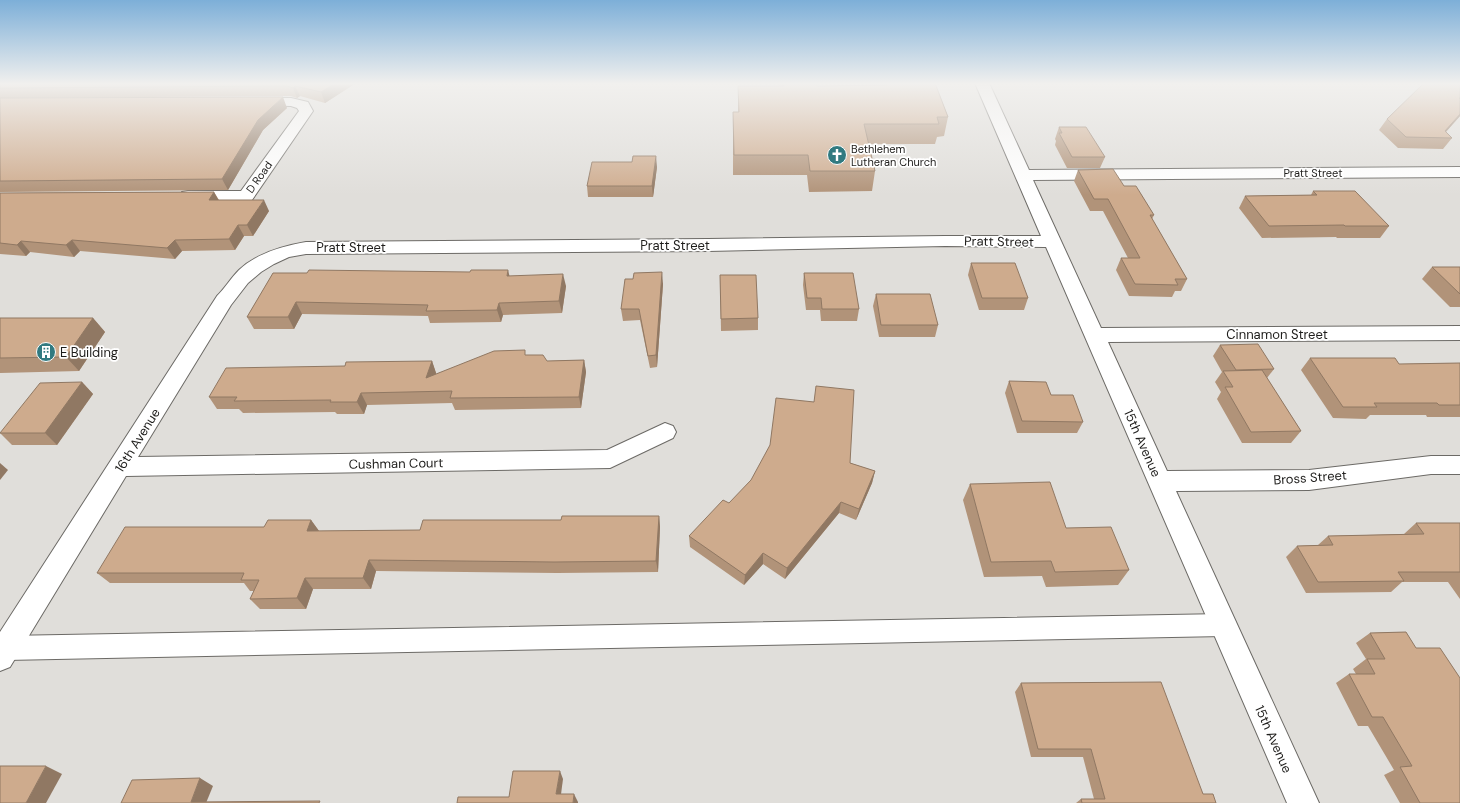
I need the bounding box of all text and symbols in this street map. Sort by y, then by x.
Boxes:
place label: Bethlehem Lutheran Church [851,142,936,169]
church icon: Bethlehem Lutheran Church [826,144,848,166]
street label: D Road [243,158,275,196]
street label: Pratt Street [1283,166,1343,180]
street label: Pratt Street [964,232,1034,251]
street label: Pratt Street [640,237,710,254]
street label: Pratt Street [316,239,386,256]
street label: Cinnamon Street [1226,326,1328,343]
building icon: E Building [35,341,57,363]
place label: E Building [60,344,118,361]
street label: 16th Avenue [111,405,164,475]
street label: 15th Avenue [1120,407,1165,480]
street label: Cushman Court [349,454,444,473]
street label: Bross Street [1273,466,1347,489]
street label: 15th Avenue [1251,703,1296,776]

